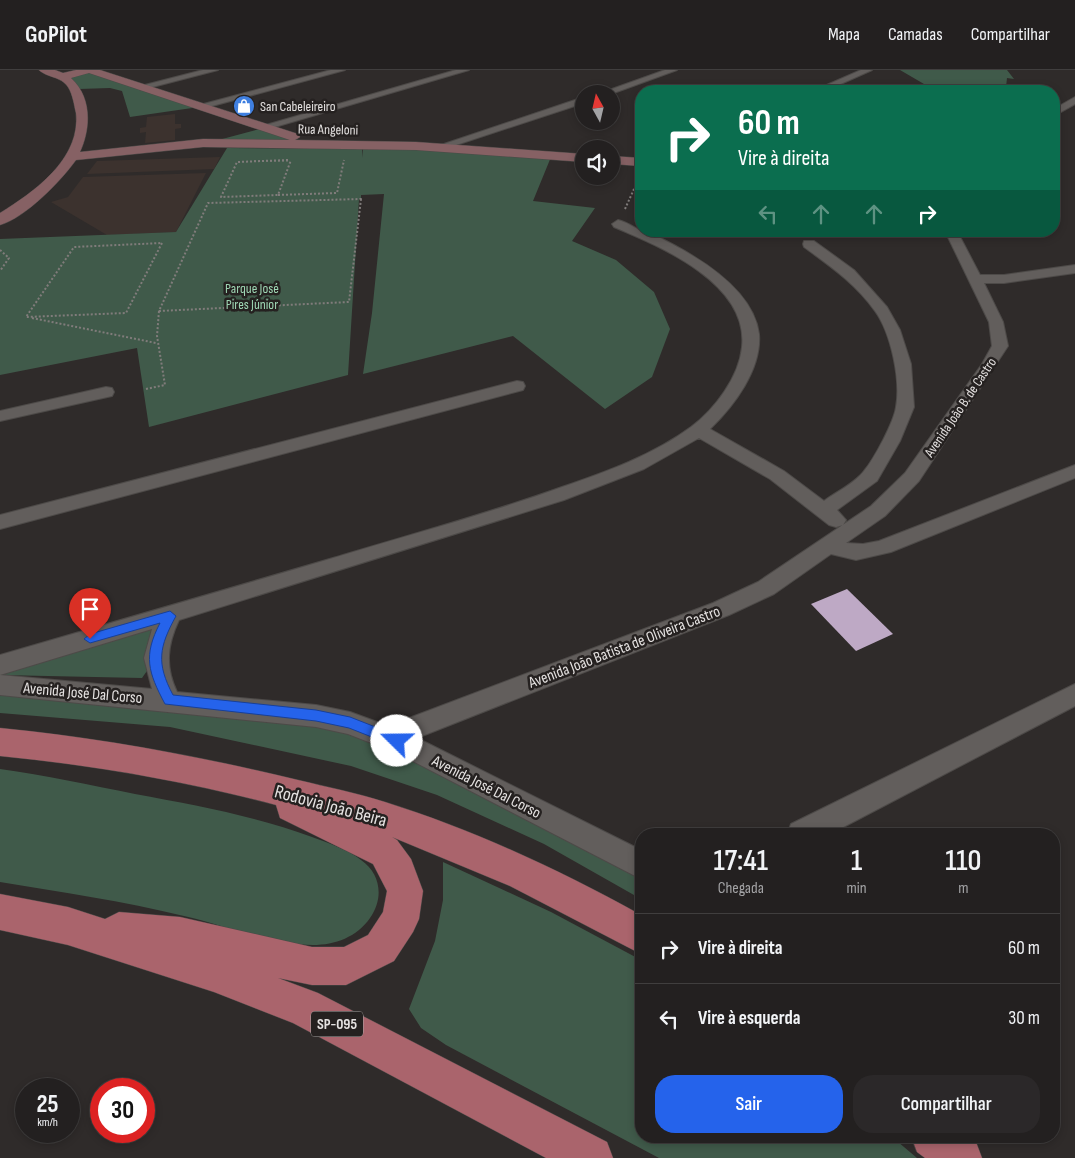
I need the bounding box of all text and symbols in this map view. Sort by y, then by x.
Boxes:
text: GoPilot [25,20,87,49]
text: Mapa [828,24,860,45]
text: Camadas [888,24,943,45]
text: Compartilhar [971,24,1050,45]
north arrow [575,85,620,130]
map controls [575,85,620,185]
shop icon: San Cabeleireiro [232,94,256,118]
place label: San Cabeleireiro [260,98,336,115]
text: 60 m [738,102,800,145]
icon: right [655,105,720,170]
street label: Rua Angeloni [298,120,358,139]
button: sound [575,140,620,185]
text: Vire à direita [738,145,830,172]
icon: left [754,200,782,228]
icon: ahead [807,200,835,228]
icon: ahead [860,200,888,228]
icon: right [913,200,941,228]
park label: Parque José Pires Júnior [225,280,279,313]
street label: Avenida João B. de Castro [920,354,1000,461]
pin [69,588,111,639]
icon: arrive [76,595,104,623]
street label: Avenida João Batista de Oliveira Castro [525,602,723,693]
street label: Avenida José Dal Corso [22,679,143,708]
position arrow [370,714,422,766]
street label: Avenida José Dal Corso [428,751,544,823]
street label: Rodovia João Beira [272,780,389,832]
text: 17:41 [714,843,768,879]
text: 1 [851,843,862,879]
text: 110 [945,843,981,879]
text: Chegada [718,879,764,898]
text: min [847,879,867,898]
text: m [958,879,968,898]
icon: right [655,935,683,963]
text: Vire à direita [698,937,782,960]
text: 60 m [1008,937,1040,960]
icon: left [655,1005,683,1033]
text: Vire à esquerda [698,1007,800,1030]
text: 30 m [1008,1007,1040,1030]
road number: SP-095 [311,1012,363,1036]
button: Sair [655,1075,843,1133]
button: Compartilhar [853,1075,1040,1133]
speed limit sign: 30 [90,1078,155,1143]
text: 25 [37,1089,58,1120]
text: km/h [37,1115,58,1130]

